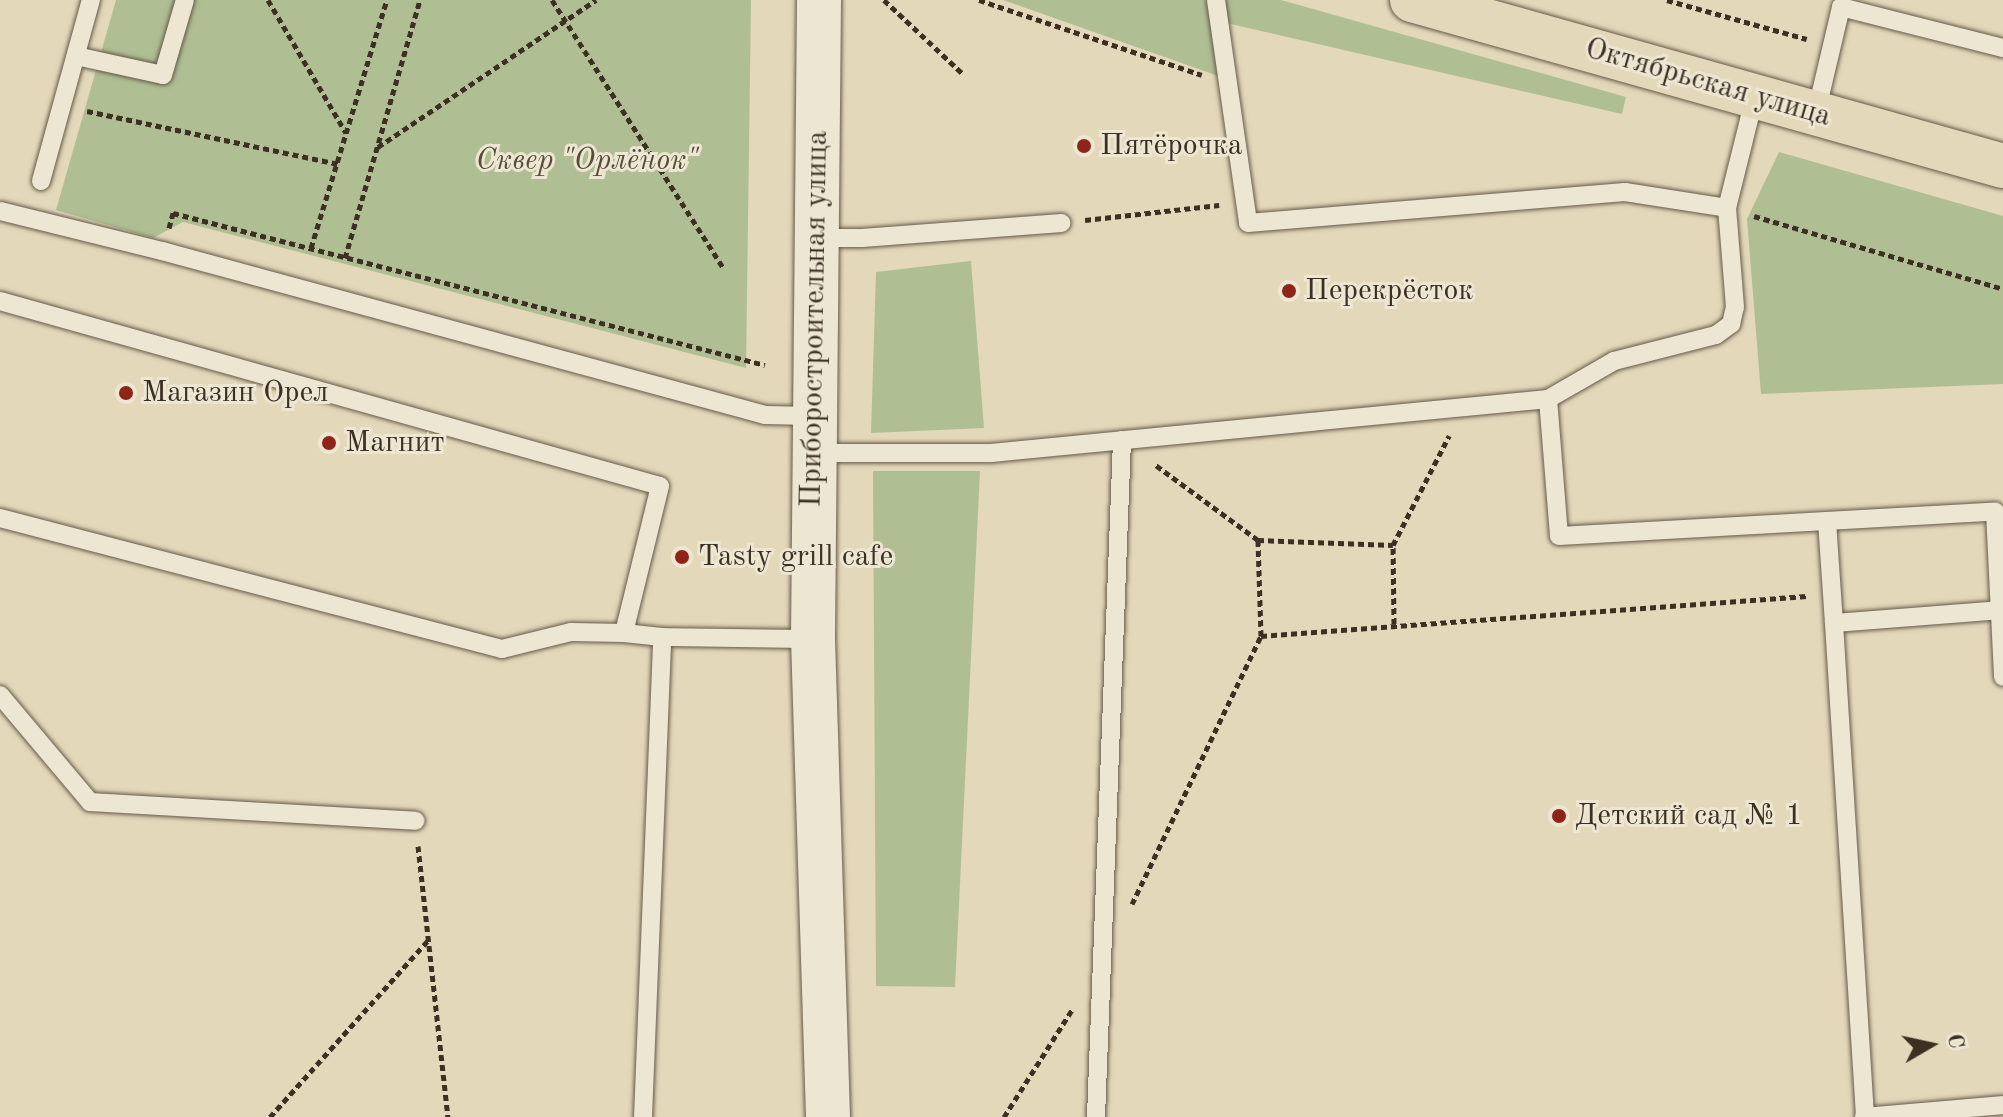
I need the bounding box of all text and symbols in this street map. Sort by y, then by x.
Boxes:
street label: Октябрьская улица [1581,31,1835,135]
place label: Пятёрочка [1100,128,1242,164]
street label: Приборостроительная улица [794,130,836,508]
marker: Пятёрочка [1075,137,1093,155]
park label: Сквер "Орлёнок" [476,143,698,179]
place label: Перекрёсток [1305,273,1473,309]
marker: Перекрёсток [1280,282,1298,300]
place label: Магазин Орел [142,375,328,411]
marker: Магазин Орел [117,384,135,402]
place label: Магнит [345,425,445,461]
marker: Магнит [320,434,338,452]
place label: Tasty grill cafe [698,539,893,575]
marker: Tasty grill cafe [673,548,691,566]
place label: Детский сад № 1 [1575,798,1803,834]
marker: Детский сад № 1 [1550,807,1568,825]
north arrow [1891,1005,1971,1085]
text: С [1943,1032,1967,1050]

